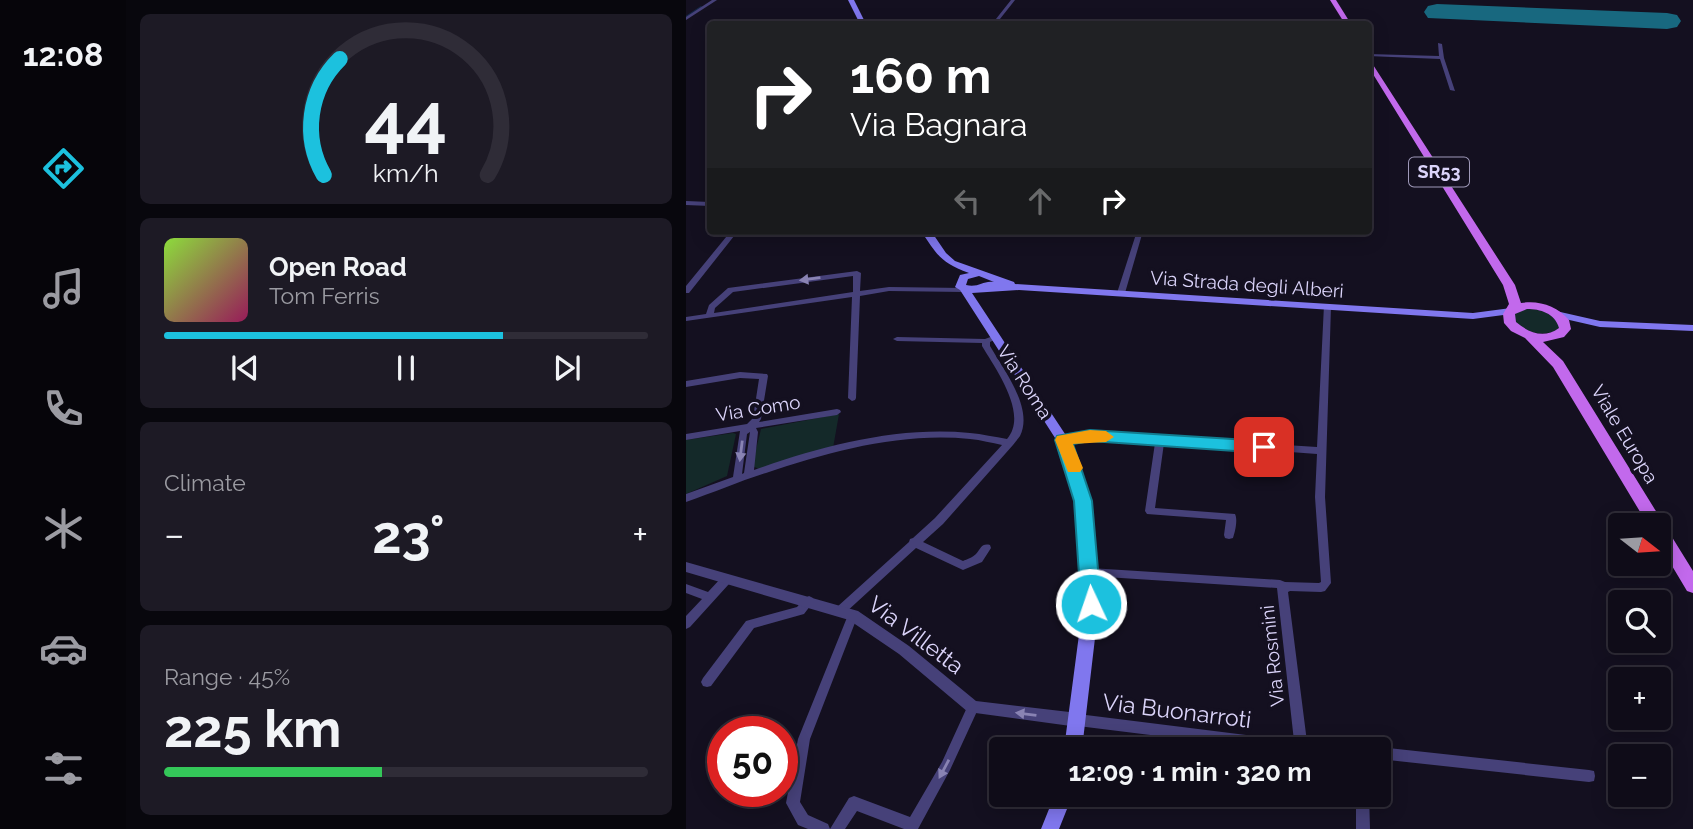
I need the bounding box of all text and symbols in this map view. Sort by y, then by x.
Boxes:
text: 12:08 [23,36,103,73]
text: 160 m [850,47,991,104]
icon: right [735,49,826,140]
text: 44 [364,77,448,162]
text: Via Bagnara [850,106,1028,143]
icon: directions [39,144,88,193]
text: km/h [373,158,439,188]
road number: SR53 [1409,158,1469,187]
icon: left [948,182,986,220]
icon: ahead [1021,182,1059,220]
icon: right [1094,182,1132,220]
text: Open Road [269,252,407,282]
icon: music [39,264,88,313]
street label: Via Strada degli Alberi [1149,266,1345,302]
one-way arrow [799,273,821,284]
text: Tom Ferris [269,282,380,309]
street label: Via Roma [993,341,1057,423]
icon: previous [226,349,264,387]
icon: pause [387,349,425,387]
icon: next [548,349,586,387]
street label: Viale Europa [1587,381,1663,487]
icon: phone [39,384,88,433]
street label: Via Como [714,390,802,426]
pin [1234,417,1294,477]
icon: arrive [1245,428,1283,466]
one-way arrow [735,441,746,463]
text: Climate [164,469,246,496]
icon: climate [39,504,88,553]
text: 23° [372,504,445,565]
text: − [164,512,184,557]
text: + [632,512,648,557]
north arrow [1608,513,1671,576]
map controls [1608,513,1671,807]
position arrow [1054,567,1128,641]
street label: Via Villetta [863,590,969,679]
button: search [1608,590,1671,653]
street label: Via Rosmini [1256,604,1288,708]
icon: car [39,624,88,673]
text: Range · 45% [164,663,290,690]
button: + [1608,667,1671,730]
street label: Via Buonarroti [1101,688,1253,733]
text: 225 km [164,698,341,759]
one-way arrow [1014,708,1036,719]
speed limit sign: 50 [707,716,798,807]
icon: filters [39,744,88,793]
button: − [1608,744,1671,807]
text: 12:09 · 1 min · 320 m [1068,757,1312,787]
one-way arrow [938,759,949,779]

